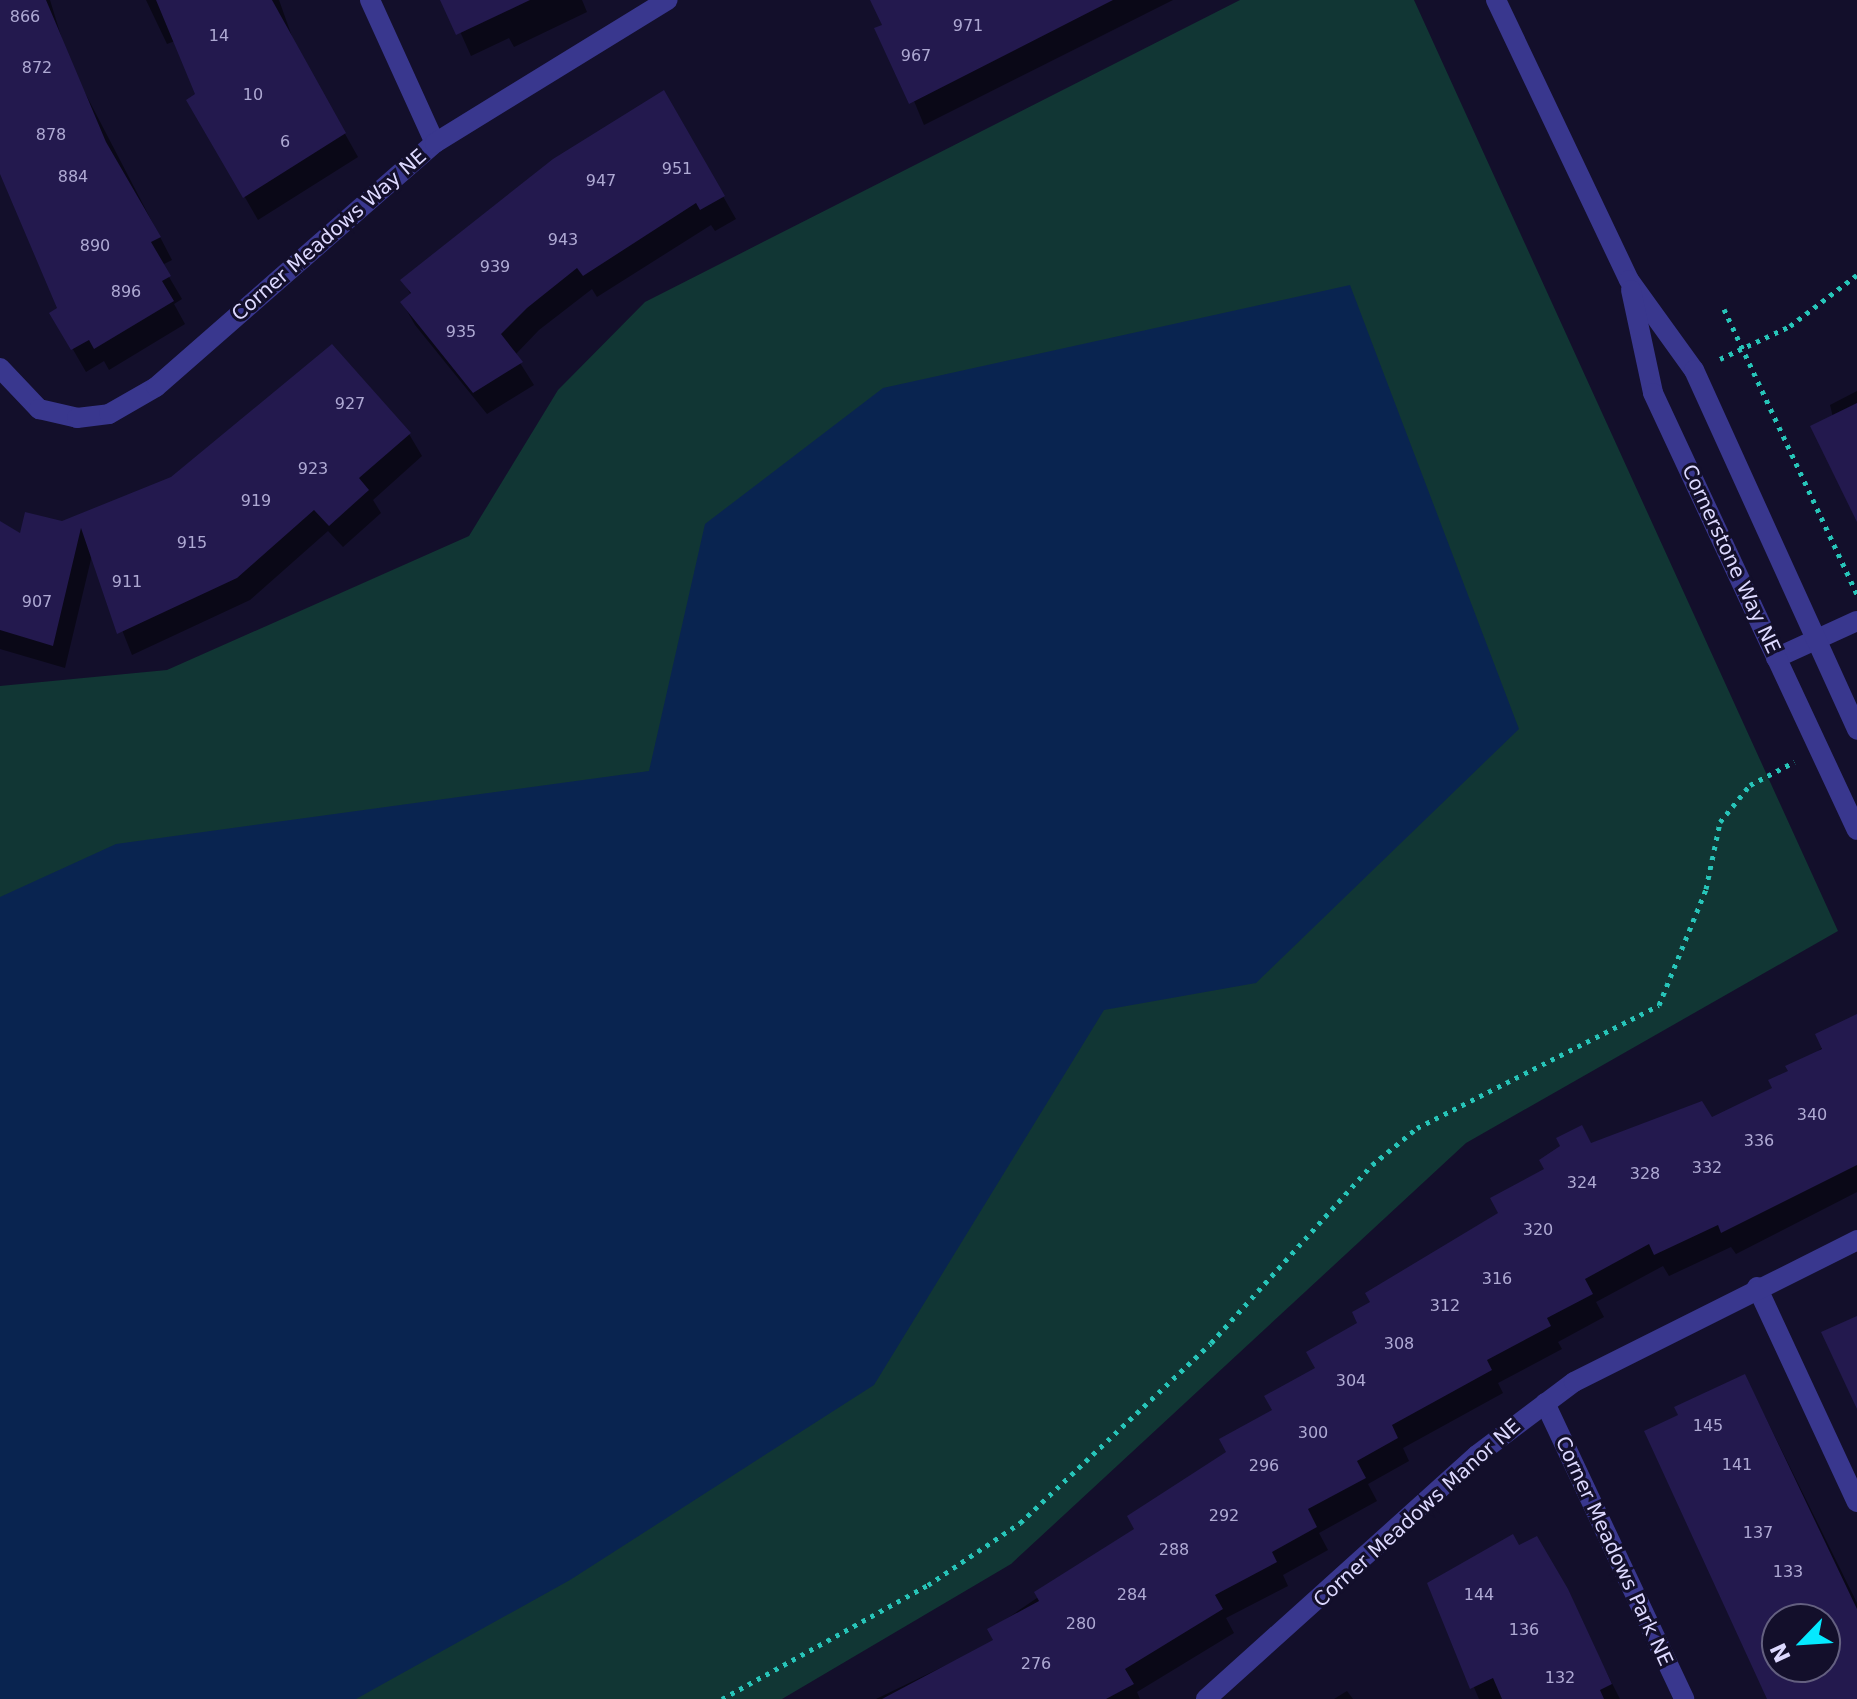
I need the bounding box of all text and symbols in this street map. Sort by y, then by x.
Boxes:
house number: 866 [10,7,40,27]
house number: 971 [953,16,983,36]
house number: 14 [209,26,229,46]
house number: 967 [901,46,931,66]
house number: 872 [22,58,52,78]
house number: 10 [243,85,263,105]
house number: 878 [36,125,66,145]
house number: 6 [280,132,290,152]
street label: Corner Meadows Way NE [227,144,431,326]
house number: 951 [662,159,692,179]
house number: 884 [58,167,88,187]
house number: 947 [586,171,616,191]
house number: 943 [548,230,578,250]
house number: 890 [80,236,110,256]
house number: 939 [480,257,510,277]
house number: 896 [111,282,141,302]
house number: 935 [446,322,476,342]
house number: 927 [335,394,365,414]
house number: 923 [298,459,328,479]
street label: Cornerstone Way NE [1677,461,1785,657]
house number: 919 [241,491,271,511]
house number: 915 [177,533,207,553]
house number: 911 [112,572,142,592]
house number: 907 [22,592,52,612]
house number: 340 [1797,1105,1827,1125]
house number: 336 [1744,1131,1774,1151]
house number: 332 [1692,1158,1722,1178]
house number: 328 [1630,1164,1660,1184]
house number: 324 [1567,1173,1597,1193]
house number: 320 [1523,1220,1553,1240]
house number: 316 [1482,1269,1512,1289]
house number: 312 [1430,1296,1460,1316]
house number: 308 [1384,1334,1414,1354]
house number: 304 [1336,1371,1366,1391]
street label: Corner Meadows Manor NE [1309,1414,1525,1612]
house number: 145 [1693,1416,1723,1436]
house number: 300 [1298,1423,1328,1443]
street label: Corner Meadows Park NE [1550,1432,1678,1670]
house number: 141 [1722,1455,1752,1475]
house number: 296 [1249,1456,1279,1476]
house number: 292 [1209,1506,1239,1526]
house number: 137 [1743,1523,1773,1543]
house number: 288 [1159,1540,1189,1560]
house number: 133 [1773,1562,1803,1582]
house number: 284 [1117,1585,1147,1605]
house number: 144 [1464,1585,1494,1605]
north arrow [1761,1603,1841,1683]
house number: 280 [1066,1614,1096,1634]
house number: 136 [1509,1620,1539,1640]
text: N [1765,1639,1796,1666]
house number: 276 [1021,1654,1051,1674]
house number: 132 [1545,1668,1575,1688]

